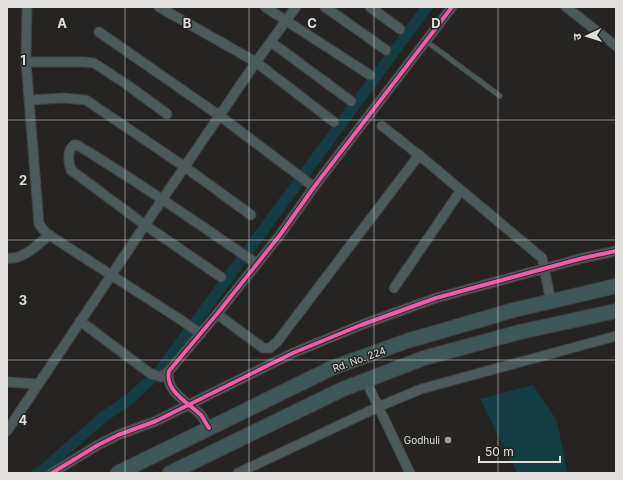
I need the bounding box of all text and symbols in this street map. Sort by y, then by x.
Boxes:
text: A [57,15,67,31]
text: B [183,15,192,31]
text: C [307,15,317,31]
text: D [431,15,441,31]
north arrow [567,16,607,56]
text: उ [570,32,584,40]
text: 1 [20,52,26,68]
text: 2 [19,172,27,188]
text: 3 [19,292,27,308]
street label: Rd. No. 224 [331,344,387,374]
text: 4 [19,412,28,428]
place label: Godhuli [404,434,440,446]
marker: Godhuli [443,435,453,445]
scale bar [479,438,560,464]
text: 50 m [485,444,514,459]

